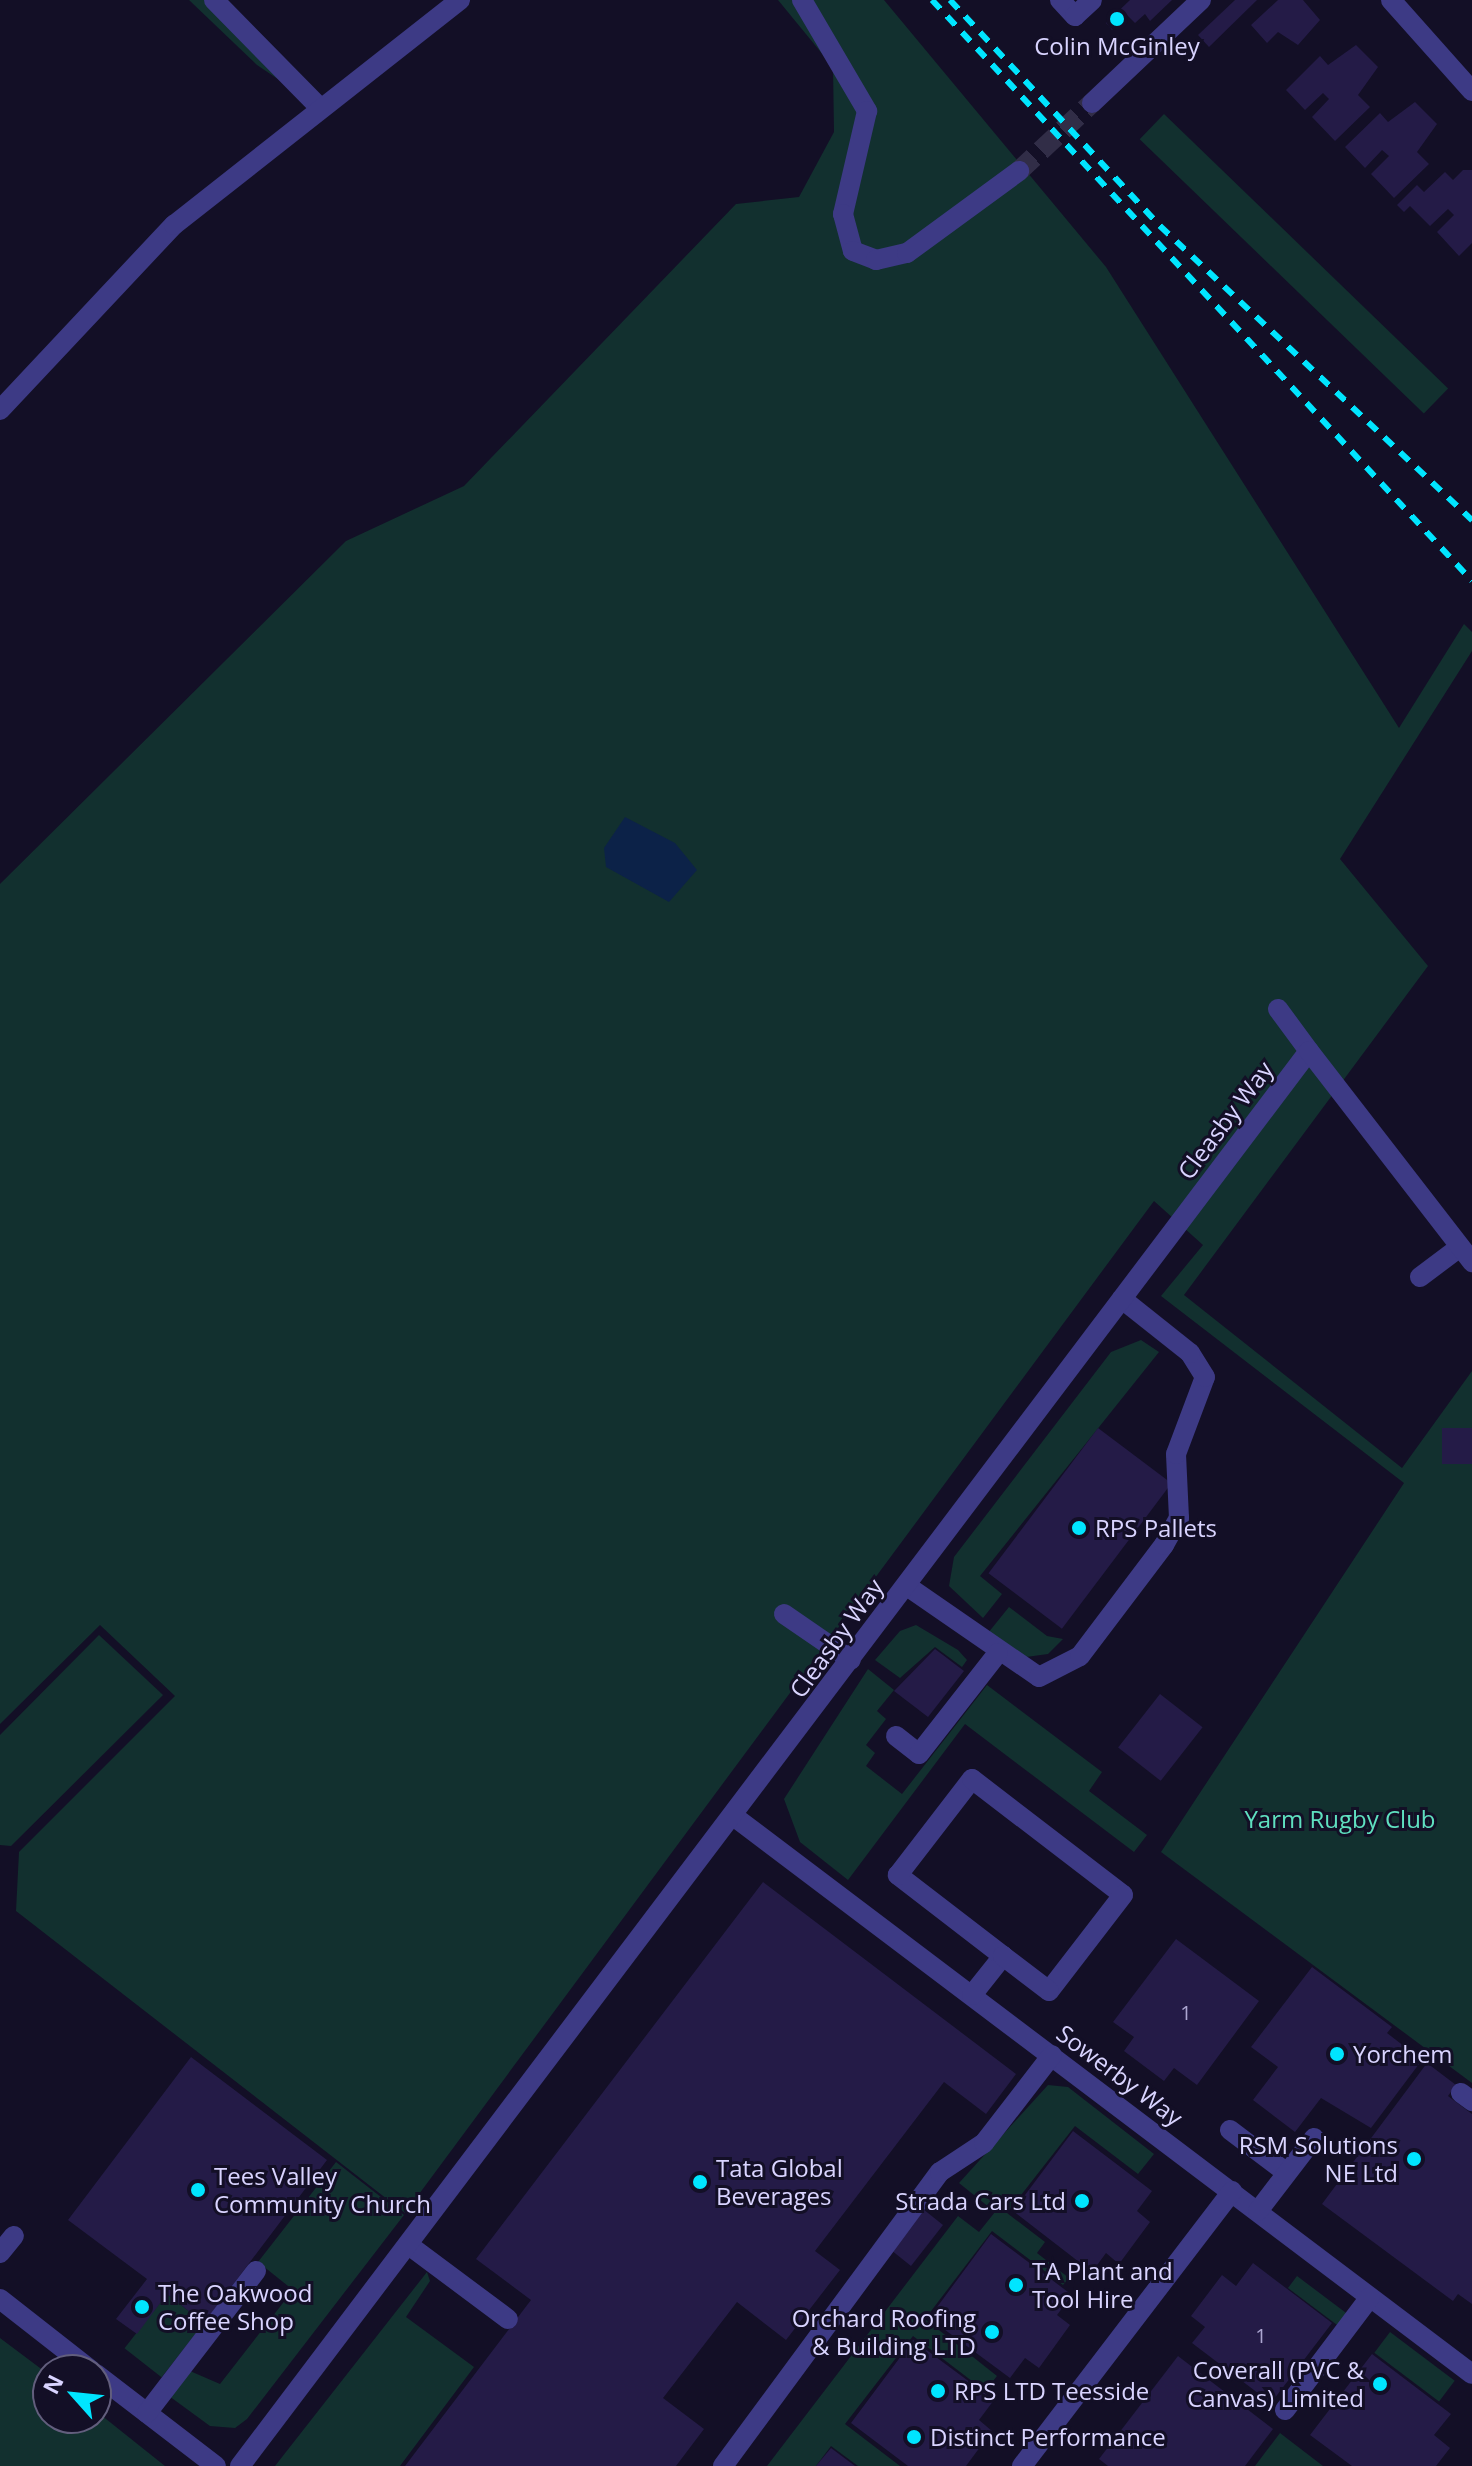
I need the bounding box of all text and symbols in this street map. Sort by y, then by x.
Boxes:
marker: Colin McGinley [1108,10,1126,28]
place label: Colin McGinley [1034,32,1200,60]
street label: Cleasby Way [1171,1055,1279,1185]
place label: RPS Pallets [1095,1514,1217,1542]
marker: RPS Pallets [1070,1519,1088,1537]
street label: Cleasby Way [783,1573,889,1703]
park label: Yarm Rugby Club [1244,1805,1436,1833]
house number: 1 [1180,2000,1192,2024]
street label: Sowerby Way [1051,2018,1189,2132]
place label: Yorchem [1353,2040,1453,2068]
marker: Yorchem [1328,2045,1346,2063]
place label: RSM Solutions NE Ltd [1239,2131,1398,2187]
marker: RSM Solutions NE Ltd [1405,2150,1423,2168]
place label: Tata Global Beverages [716,2154,843,2210]
place label: Tees Valley Community Church [214,2162,431,2218]
marker: Tata Global Beverages [691,2173,709,2191]
marker: Tees Valley Community Church [189,2181,207,2199]
place label: Strada Cars Ltd [895,2187,1066,2215]
marker: Strada Cars Ltd [1073,2192,1091,2210]
place label: TA Plant and Tool Hire [1032,2257,1173,2313]
marker: TA Plant and Tool Hire [1007,2276,1025,2294]
place label: The Oakwood Coffee Shop [158,2279,312,2335]
marker: The Oakwood Coffee Shop [133,2298,151,2316]
place label: Orchard Roofing & Building LTD [792,2304,976,2360]
marker: Orchard Roofing & Building LTD [983,2323,1001,2341]
house number: 1 [1255,2323,1267,2347]
north arrow [32,2354,112,2434]
place label: Coverall (PVC & Canvas) Limited [1187,2356,1364,2412]
text: N [35,2369,70,2399]
marker: Coverall (PVC & Canvas) Limited [1371,2375,1389,2393]
place label: RPS LTD Teesside [954,2377,1149,2405]
marker: RPS LTD Teesside [929,2382,947,2400]
place label: Distinct Performance [930,2423,1166,2451]
marker: Distinct Performance [905,2428,923,2446]

